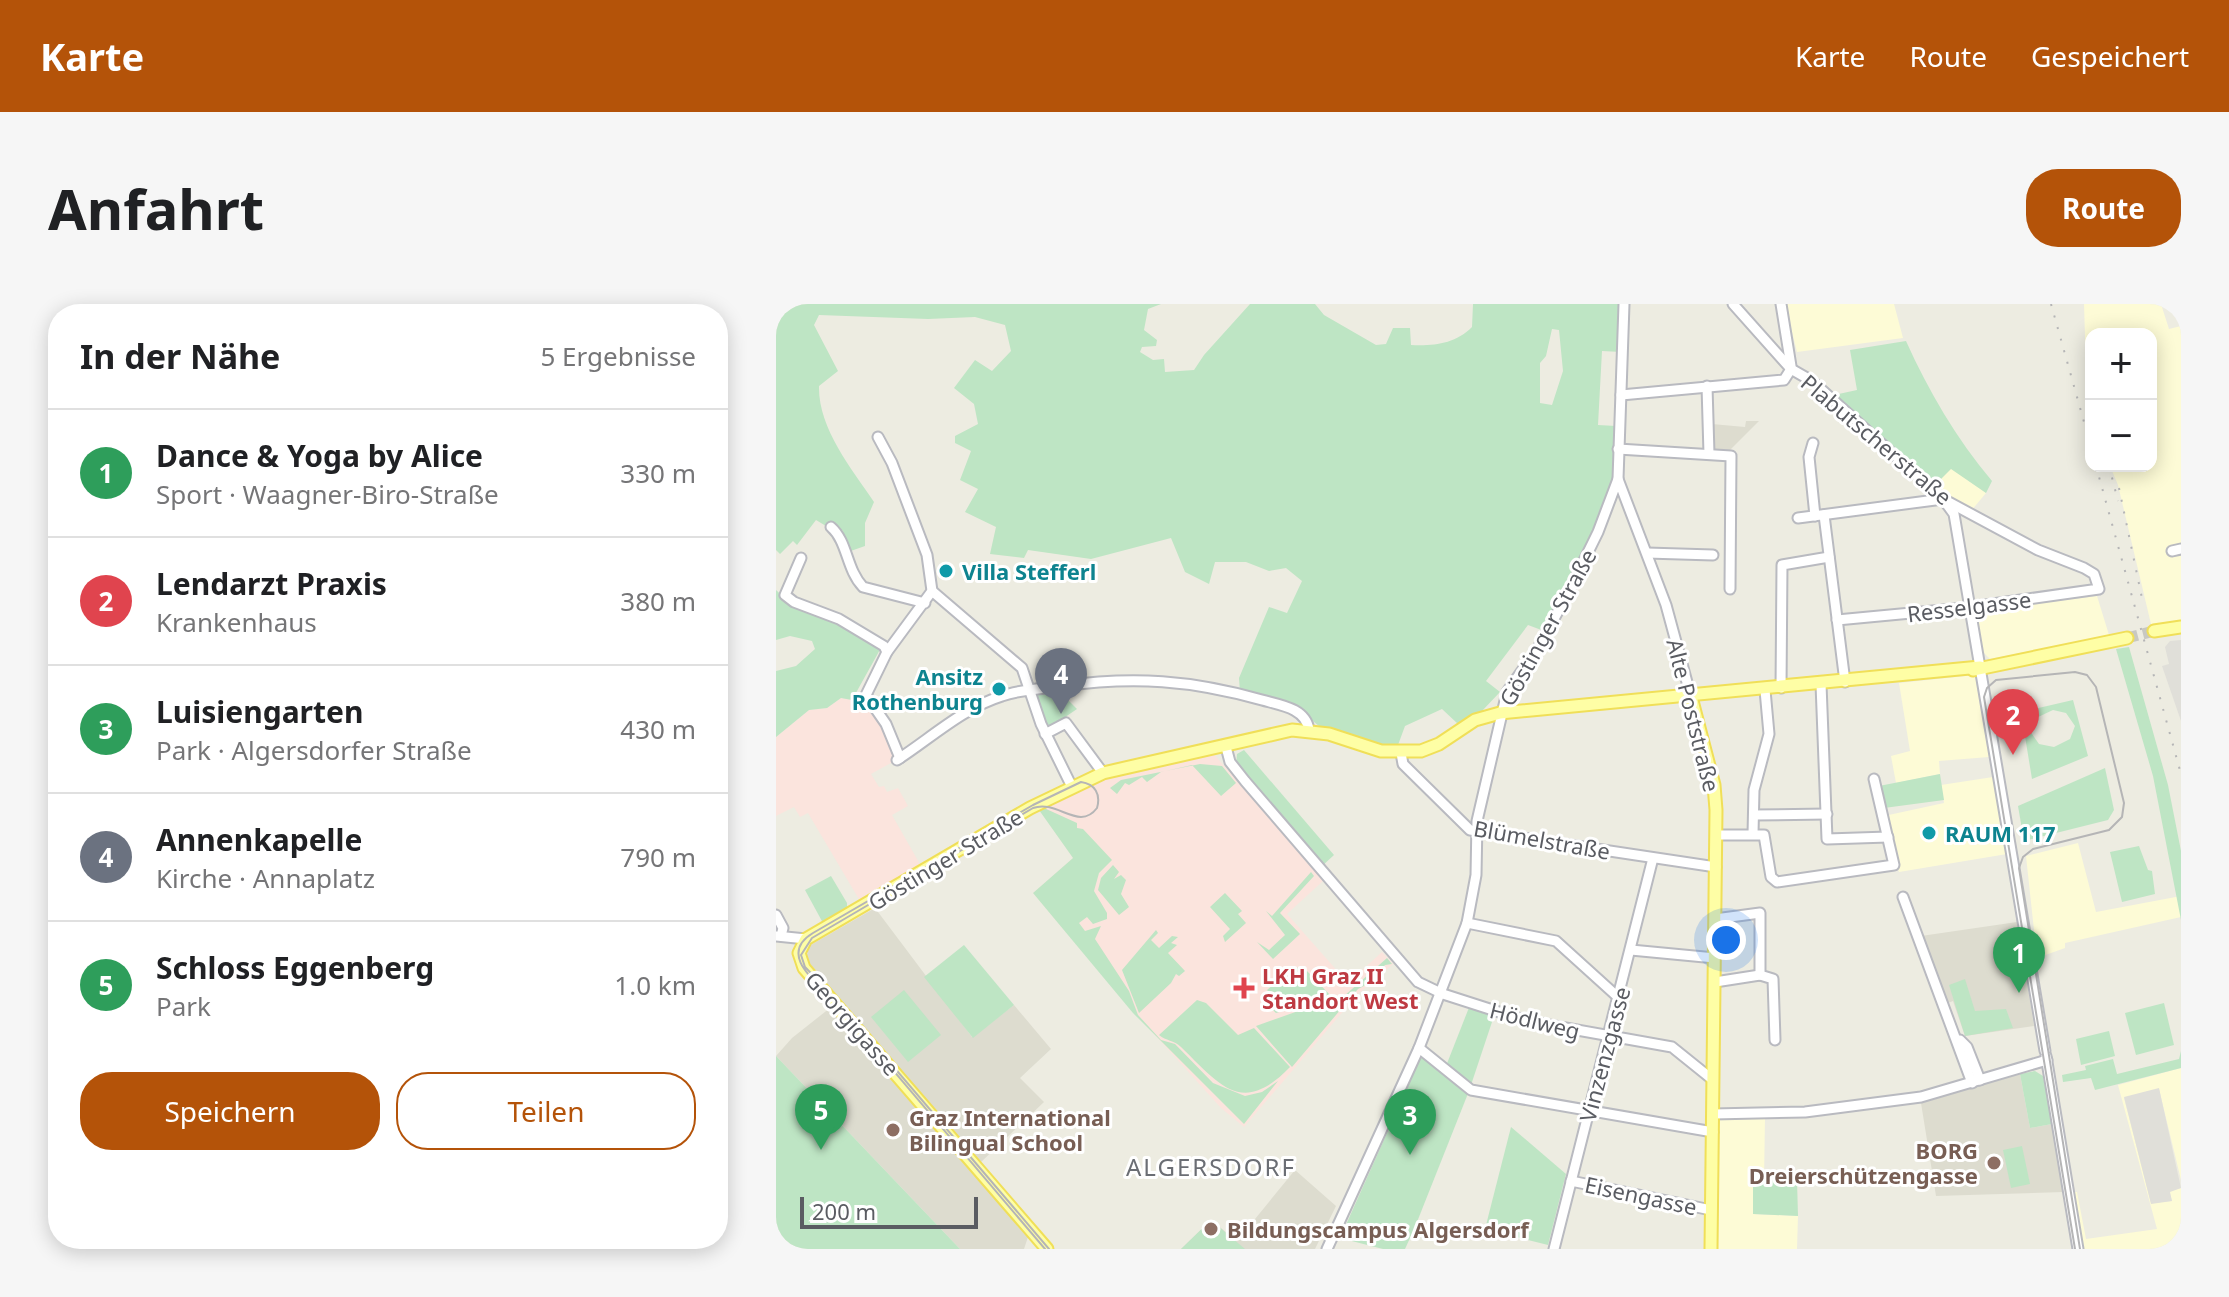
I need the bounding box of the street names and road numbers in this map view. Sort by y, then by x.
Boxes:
street label: Plabutscherstraße [1795,367,1959,511]
street label: Göstinger Straße [1491,543,1603,711]
street label: Resselgasse [1905,584,2033,628]
street label: Alte Poststraße [1660,635,1728,795]
street label: Göstinger Straße [862,801,1028,917]
street label: Blümelstraße [1471,812,1613,866]
street label: Georgigasse [799,964,907,1082]
street label: Vinzenzgasse [1572,983,1636,1125]
street label: Hödlweg [1487,994,1583,1046]
street label: Eisengasse [1582,1168,1700,1222]

